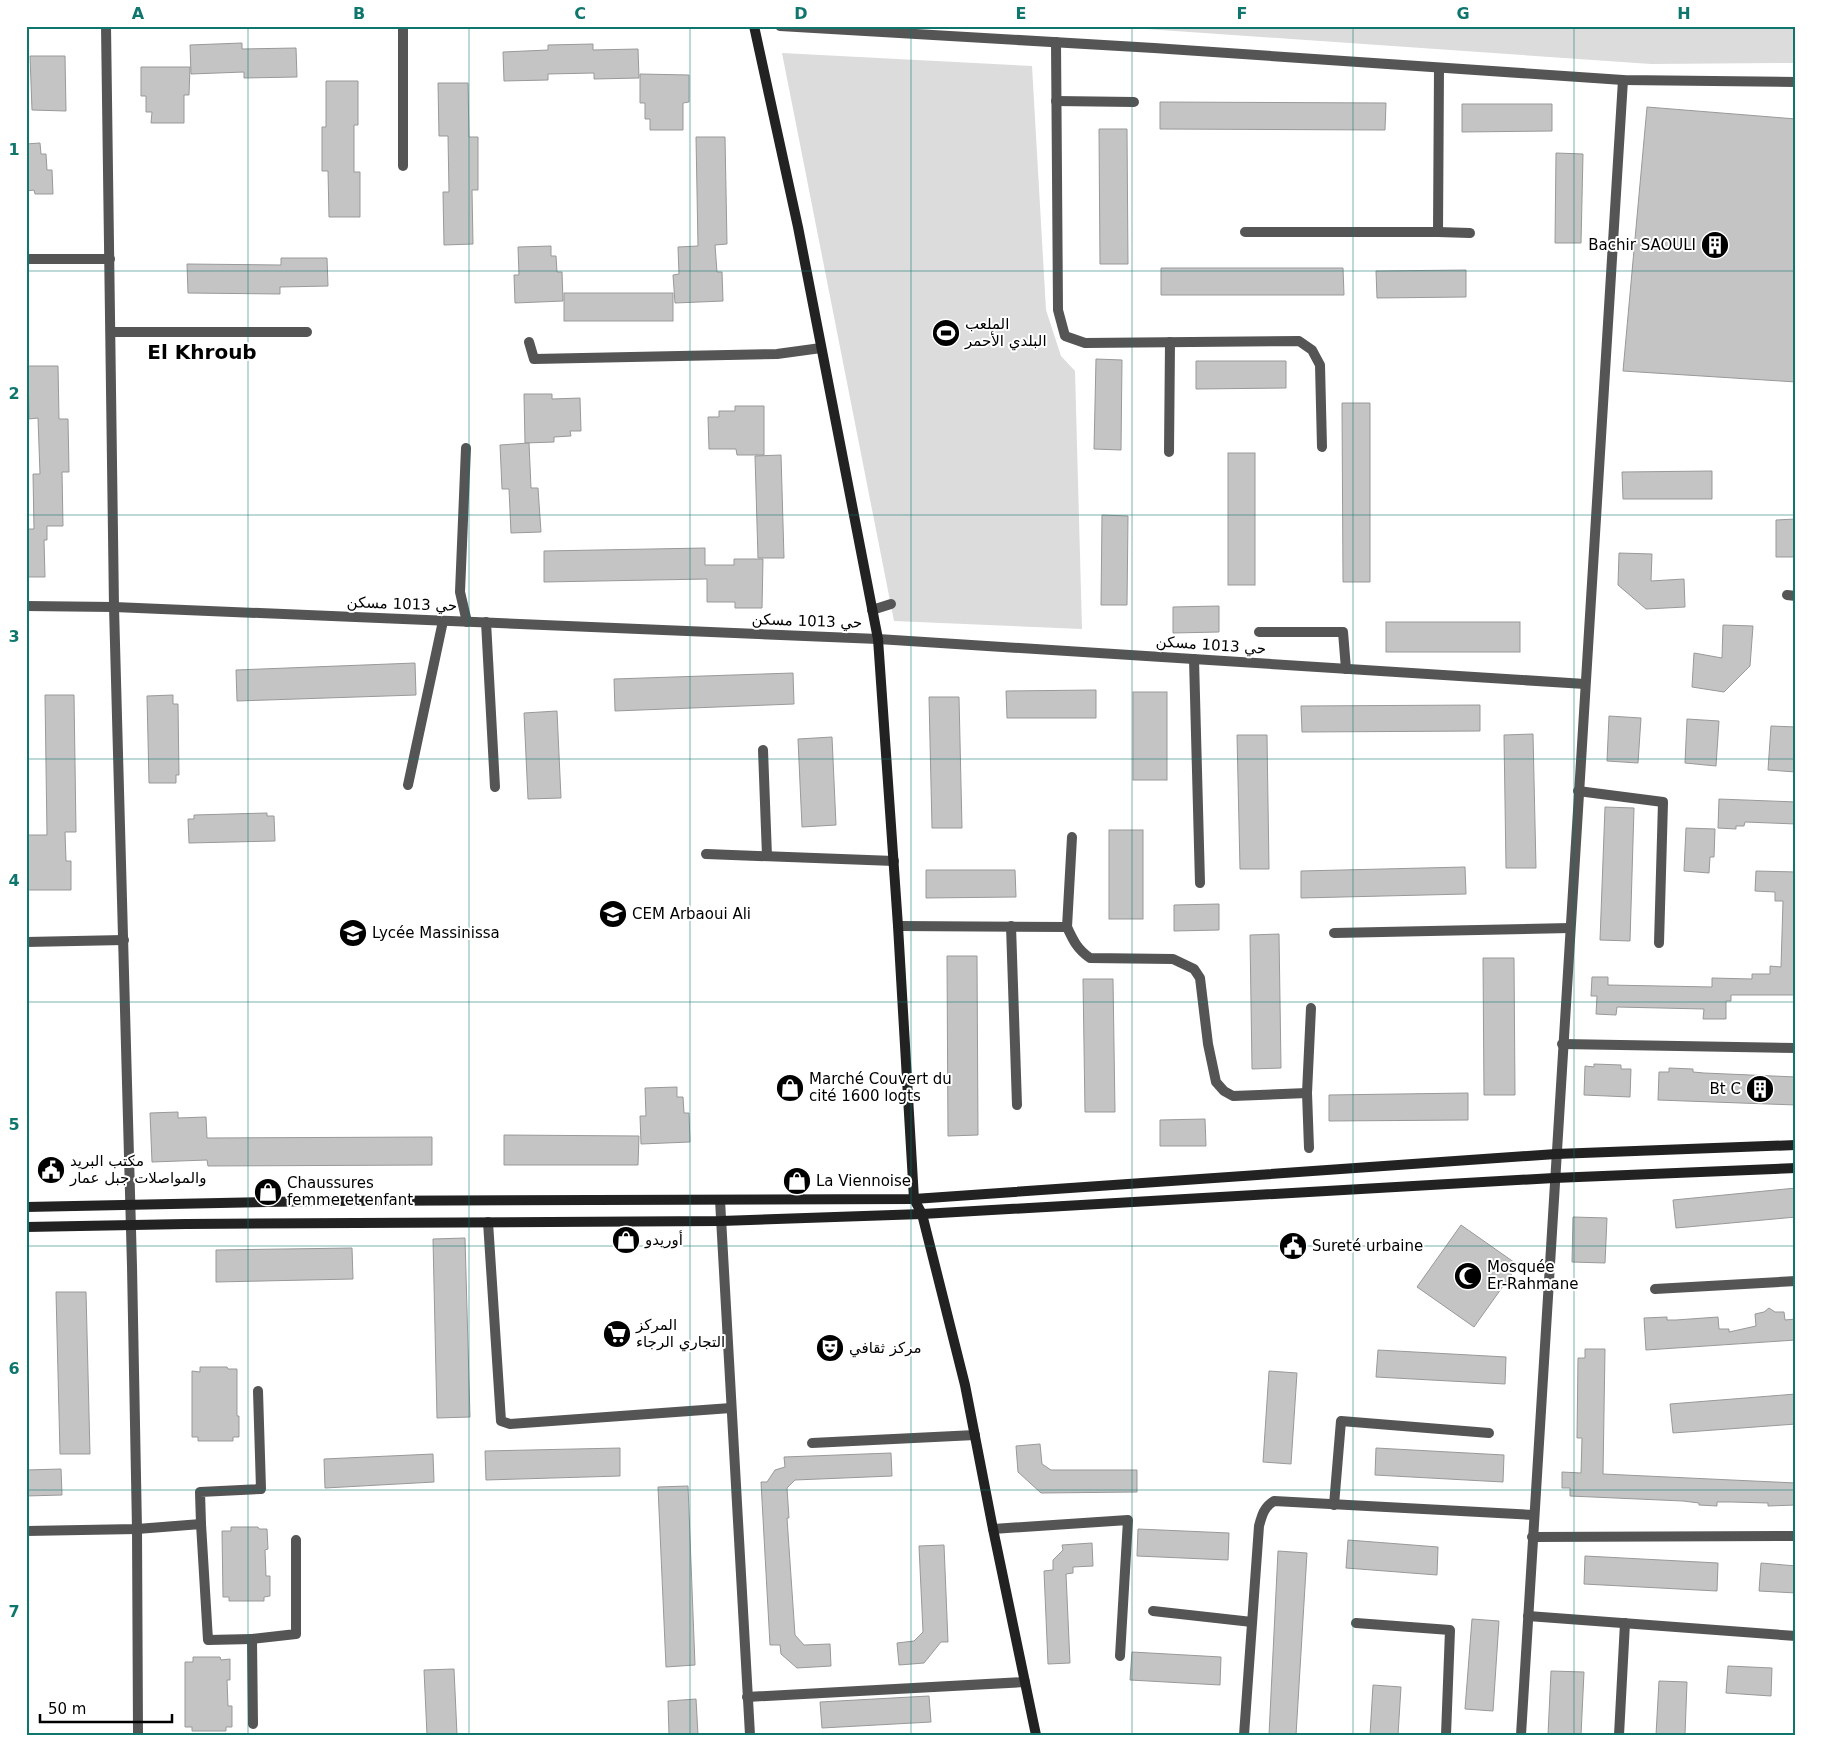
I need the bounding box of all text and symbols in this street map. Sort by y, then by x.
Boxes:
text: A [132,4,145,23]
text: B [353,4,365,23]
text: C [574,4,586,23]
text: D [794,4,808,23]
text: E [1016,4,1026,23]
text: F [1237,4,1247,23]
text: G [1456,4,1470,23]
text: H [1677,4,1691,23]
text: 1 [8,140,20,159]
building icon: Bachir SAOULI [1700,230,1730,260]
place label: Bachir SAOULI [1588,236,1696,254]
place label: الملعب البلدي الأحمر [964,315,1047,351]
sports icon: الملعب البلدي الأحمر [931,318,961,348]
district label: El Khroub [147,340,257,364]
text: 2 [8,384,20,403]
street label: حي 1013 مسكن [346,593,458,616]
street label: حي 1013 مسكن [751,610,863,633]
text: 3 [8,627,20,646]
street label: حي 1013 مسكن [1155,632,1267,659]
text: 4 [8,871,20,890]
school or university icon: CEM Arbaoui Ali [598,899,628,929]
place label: CEM Arbaoui Ali [632,905,751,923]
school or university icon: Lycée Massinissa [338,918,368,948]
place label: Lycée Massinissa [372,924,500,942]
place label: Marché Couvert du cité 1600 logts [809,1070,952,1105]
shop icon: Marché Couvert du cité 1600 logts [775,1073,805,1103]
building icon: Bt C [1745,1074,1775,1104]
place label: Bt C [1710,1080,1741,1098]
text: 5 [8,1115,20,1134]
place label: مكتب البريد والمواصلات جبل عمار [69,1152,207,1187]
public building icon: مكتب البريد والمواصلات جبل عمار [36,1155,66,1185]
shop icon: La Viennoise [782,1166,812,1196]
place label: La Viennoise [816,1172,911,1190]
place label: Chaussures femme et enfant [287,1174,413,1209]
shop icon: Chaussures femme et enfant [253,1177,283,1207]
shop icon: أوريدو [611,1225,641,1255]
place label: أوريدو [644,1230,683,1249]
public building icon: Sureté urbaine [1278,1231,1308,1261]
place label: Sureté urbaine [1312,1237,1423,1255]
place label: Mosquée Er-Rahmane [1487,1258,1578,1293]
mosque icon: Mosquée Er-Rahmane [1453,1261,1483,1291]
place label: المركز التجاري الرجاء [635,1316,725,1352]
supermarket icon: المركز التجاري الرجاء [602,1319,632,1349]
theatre icon: مركز ثقافي [815,1333,845,1363]
place label: مركز ثقافي [849,1339,922,1358]
text: 6 [8,1359,20,1378]
text: 7 [8,1602,20,1621]
scale bar [40,1691,172,1723]
text: 50 m [48,1700,86,1718]

